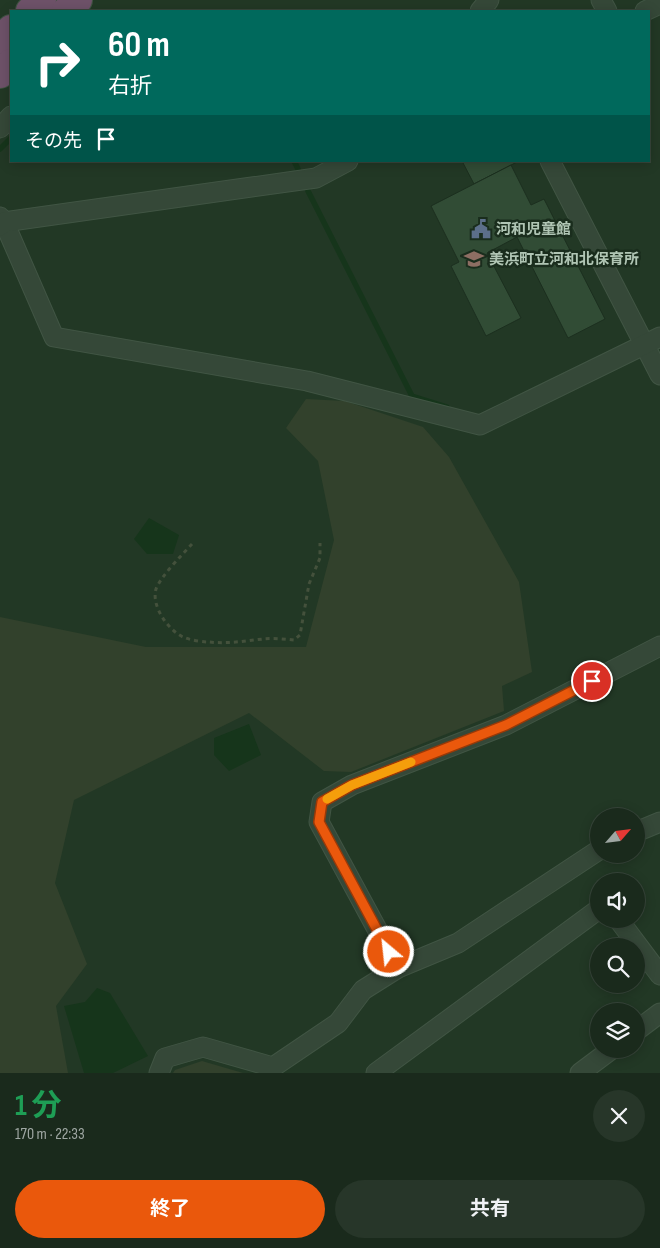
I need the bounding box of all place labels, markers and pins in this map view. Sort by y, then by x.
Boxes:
public building icon: 河和児童館 [470,218,492,240]
place label: 河和児童館 [496,220,571,239]
school or university icon: 美浜町立河和北保育所 [463,248,485,270]
place label: 美浜町立河和北保育所 [489,250,639,269]
pin [571,660,613,702]

